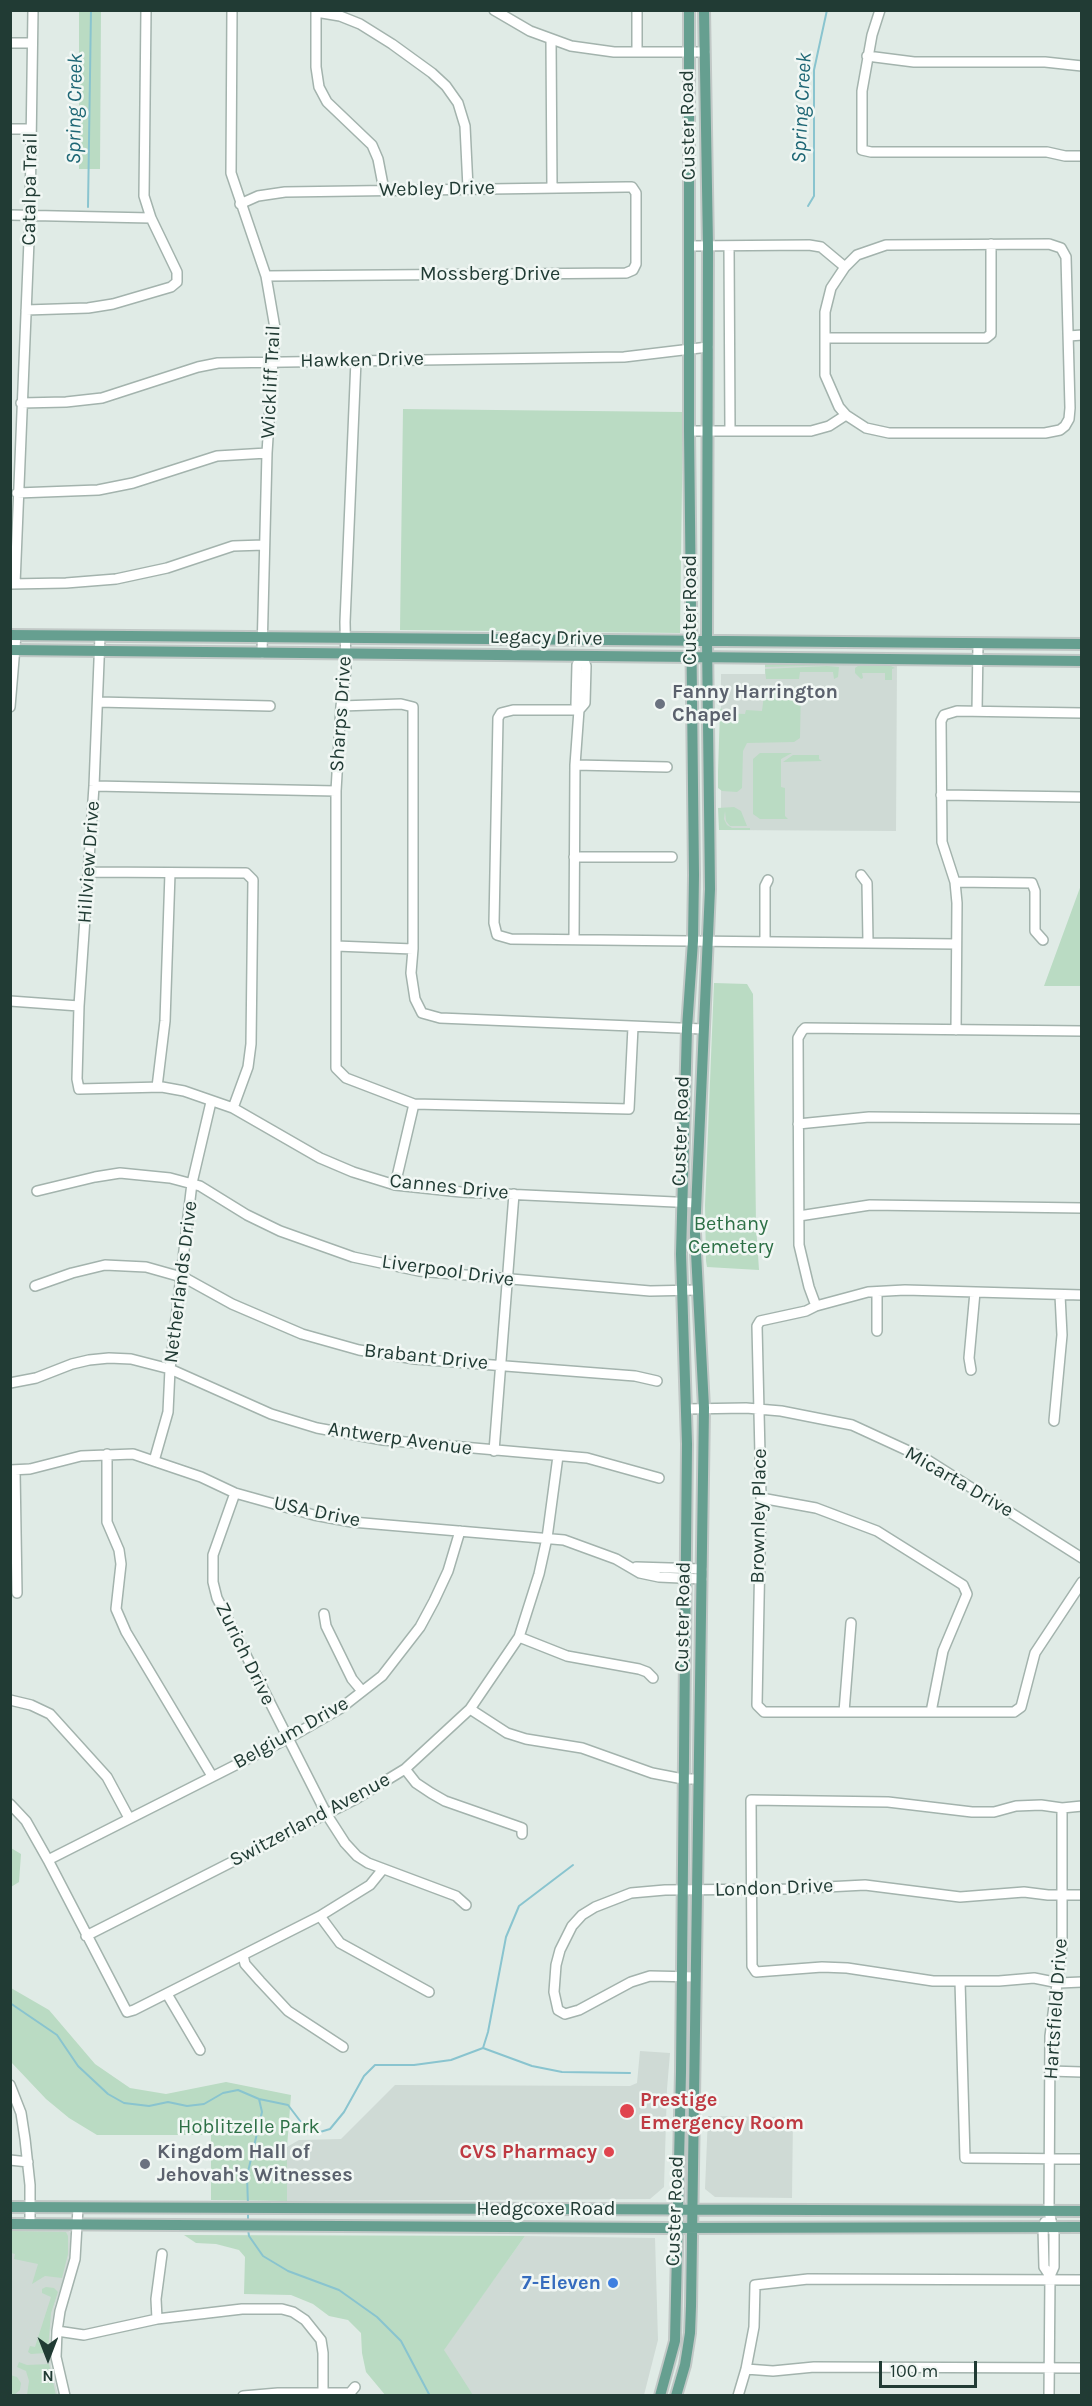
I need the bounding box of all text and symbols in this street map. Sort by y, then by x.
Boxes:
water label: Spring Creek [787,52,817,164]
water label: Spring Creek [61,53,89,165]
street label: Custer Road [675,69,701,181]
street label: Catalpa Trail [17,132,43,246]
street label: Webley Drive [379,176,495,202]
street label: Mossberg Drive [420,262,560,286]
street label: Wickliff Trail [256,325,286,439]
street label: Hawken Drive [300,347,424,373]
street label: Custer Road [678,555,702,665]
street label: Legacy Drive [489,625,603,651]
street label: Sharps Drive [325,655,357,773]
place label: Fanny Harrington Chapel [672,680,838,727]
marker: Fanny Harrington Chapel [653,697,667,711]
street label: Hillview Drive [73,800,105,924]
street label: Custer Road [667,1075,695,1187]
street label: Cannes Drive [388,1169,510,1205]
street label: Netherlands Drive [159,1199,203,1365]
park label: Bethany Cemetery [688,1212,774,1259]
street label: Liverpool Drive [380,1250,516,1292]
street label: Brabant Drive [363,1339,489,1375]
street label: Antwerp Avenue [326,1417,474,1461]
street label: Micarta Drive [900,1441,1018,1523]
street label: Brownley Place [746,1448,772,1584]
street label: USA Drive [271,1491,363,1533]
street label: Custer Road [670,1561,696,1673]
street label: Zurich Drive [210,1599,280,1709]
street label: Belgium Drive [229,1692,353,1774]
street label: Switzerland Avenue [226,1768,394,1872]
street label: London Drive [714,1874,834,1902]
street label: Hartsfield Drive [1039,1938,1073,2080]
place label: Prestige Emergency Room [640,2088,804,2135]
marker: Prestige Emergency Room [618,2102,636,2120]
park label: Hoblitzelle Park [178,2115,320,2139]
place label: Kingdom Hall of Jehovah's Witnesses [157,2140,353,2187]
place label: CVS Pharmacy [460,2140,597,2164]
marker: CVS Pharmacy [602,2145,616,2159]
street label: Custer Road [661,2155,689,2267]
marker: Kingdom Hall of Jehovah's Witnesses [138,2157,152,2171]
street label: Hedgcoxe Road [476,2197,616,2221]
place label: 7-Eleven [522,2271,601,2295]
marker: 7-Eleven [606,2276,620,2290]
north arrow [18,2328,78,2388]
scale bar [882,2349,980,2387]
text: 100 m [890,2360,938,2382]
text: N [42,2367,54,2386]

